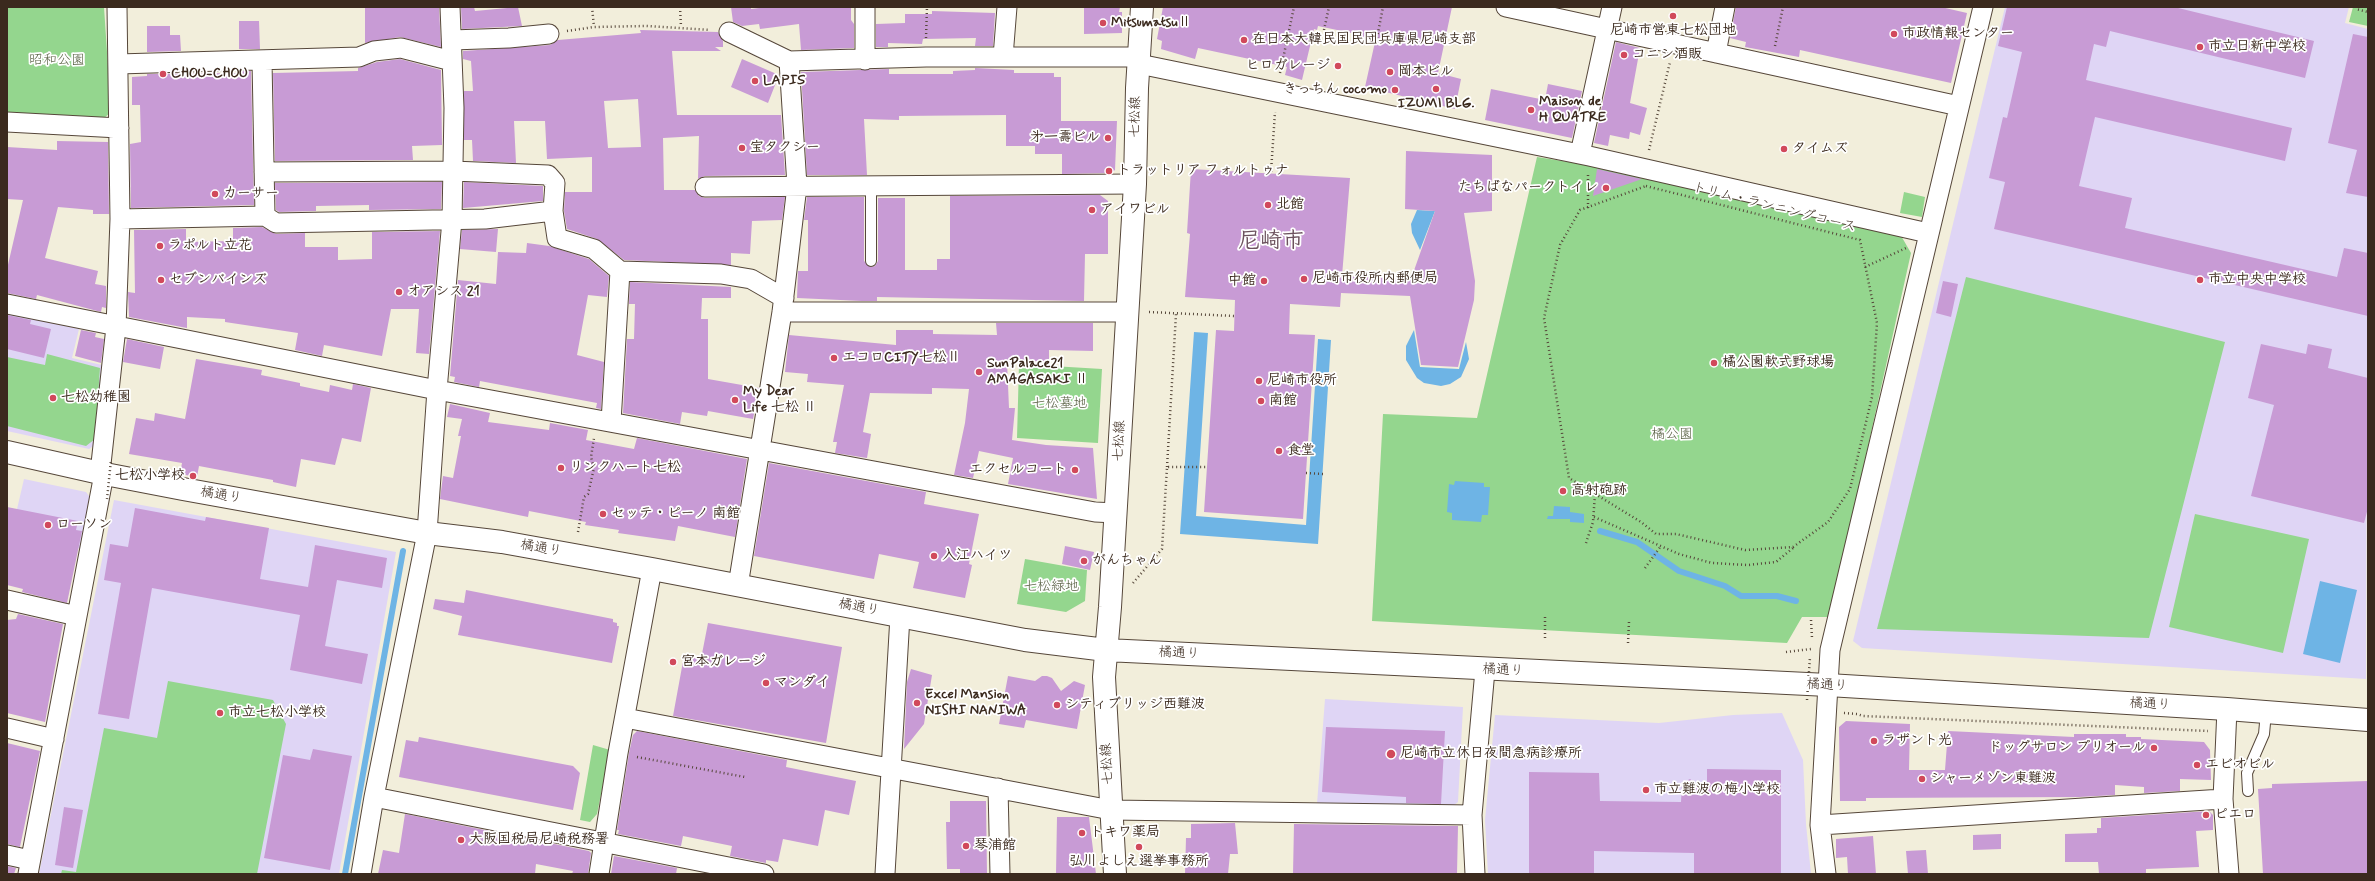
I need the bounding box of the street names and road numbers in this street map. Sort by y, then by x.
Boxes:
street label: 七松線 [1127,96,1145,138]
street label: トリム・ランニングコース [1690,180,1858,236]
street label: 七松線 [1111,420,1129,462]
street label: 橘通り [199,484,243,508]
street label: 橘通り [519,537,563,561]
street label: 橘通り [837,596,881,620]
street label: 橘通り [1158,645,1200,663]
street label: 橘通り [1482,662,1524,680]
street label: 橘通り [1806,677,1848,695]
street label: 橘通り [2129,696,2171,714]
street label: 七松線 [1099,743,1117,785]

